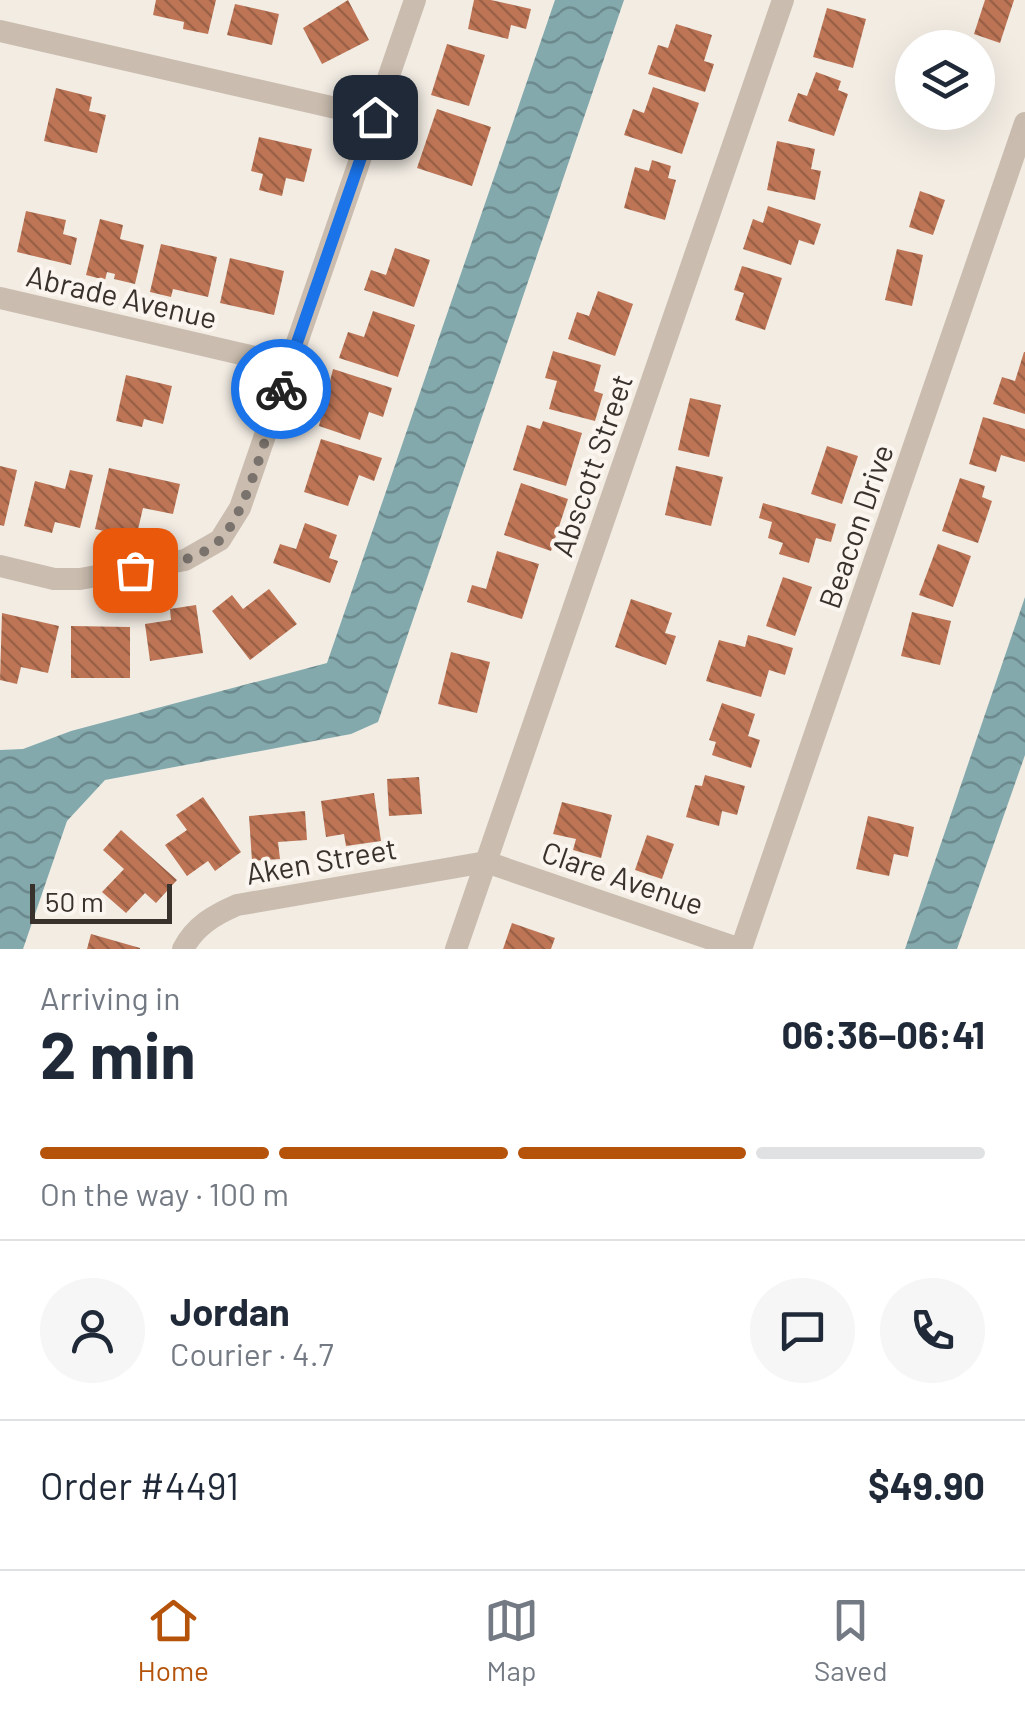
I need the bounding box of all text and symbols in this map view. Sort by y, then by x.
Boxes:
map controls [895,30,995,130]
button: layers [895,30,995,130]
pin [333,75,418,160]
icon: home [348,90,403,145]
street label: Abrade Avenue [23,257,221,335]
courier [231,339,331,439]
icon: bike [254,362,309,417]
street label: Abscott Street [543,369,639,561]
street label: Beacon Drive [810,439,900,613]
pin [93,528,178,613]
icon: bag [108,543,163,598]
street label: Aken Street [243,829,399,891]
street label: Clare Avenue [537,833,709,921]
scale bar [30,879,172,924]
text: 50 m [45,884,104,918]
text: Arriving in [40,978,180,1016]
text: 06:36–06:41 [781,1011,985,1057]
text: 2 min [40,1014,196,1092]
text: On the way · 100 m [40,1174,289,1212]
button: person [40,1278,145,1383]
button: chat [750,1278,855,1383]
button: phone [880,1278,985,1383]
text: Jordan [170,1288,290,1334]
text: Courier · 4.7 [170,1334,334,1372]
text: Order #4491 [40,1462,239,1508]
text: $49.90 [868,1462,985,1508]
tab: Home [138,1593,209,1687]
tab: Map [484,1593,539,1687]
tab: Saved [814,1593,887,1687]

